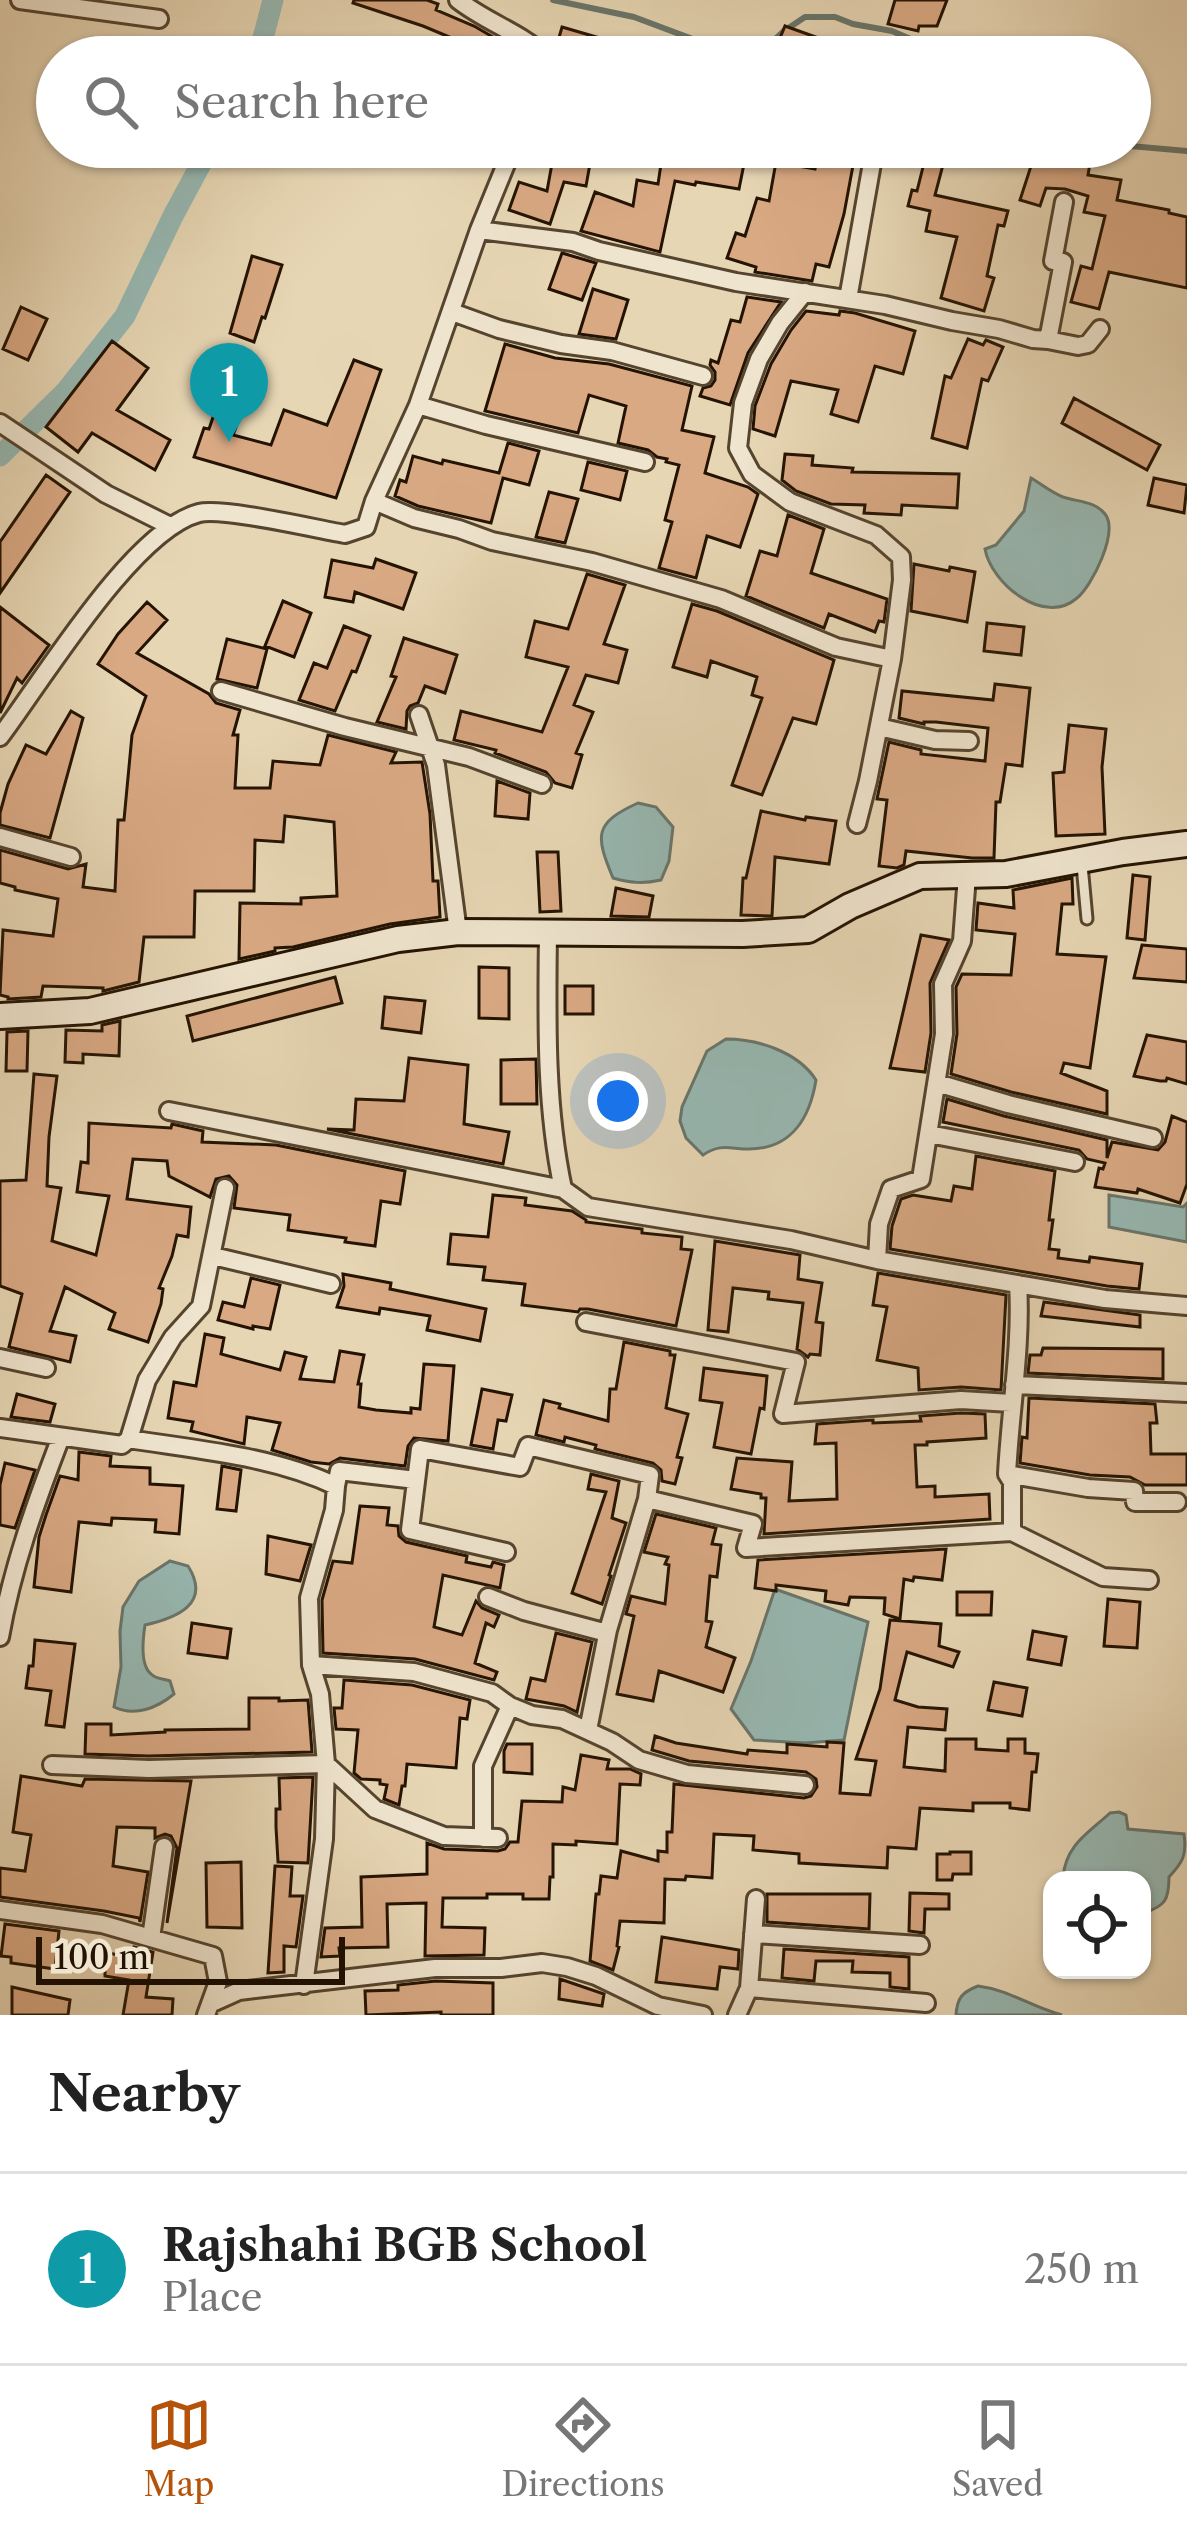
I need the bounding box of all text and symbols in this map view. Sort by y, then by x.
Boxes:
search box [36,36,1151,168]
icon: search [78,69,144,135]
text: Search here [174,74,429,130]
pin: 1 [190,343,268,442]
your location [588,1071,648,1131]
map controls [1043,1871,1151,1979]
button: locate [1043,1871,1151,1979]
scale bar [36,1931,345,1984]
text: 100 m [54,1937,149,1978]
text: Nearby [48,2062,240,2124]
text: Rajshahi BGB School [162,2217,647,2273]
text: 1 [78,2245,96,2293]
text: 250 m [1024,2245,1139,2293]
text: Place [162,2273,262,2321]
tab: Map [144,2392,214,2505]
tab: Directions [502,2392,665,2505]
tab: Saved [952,2392,1043,2505]

